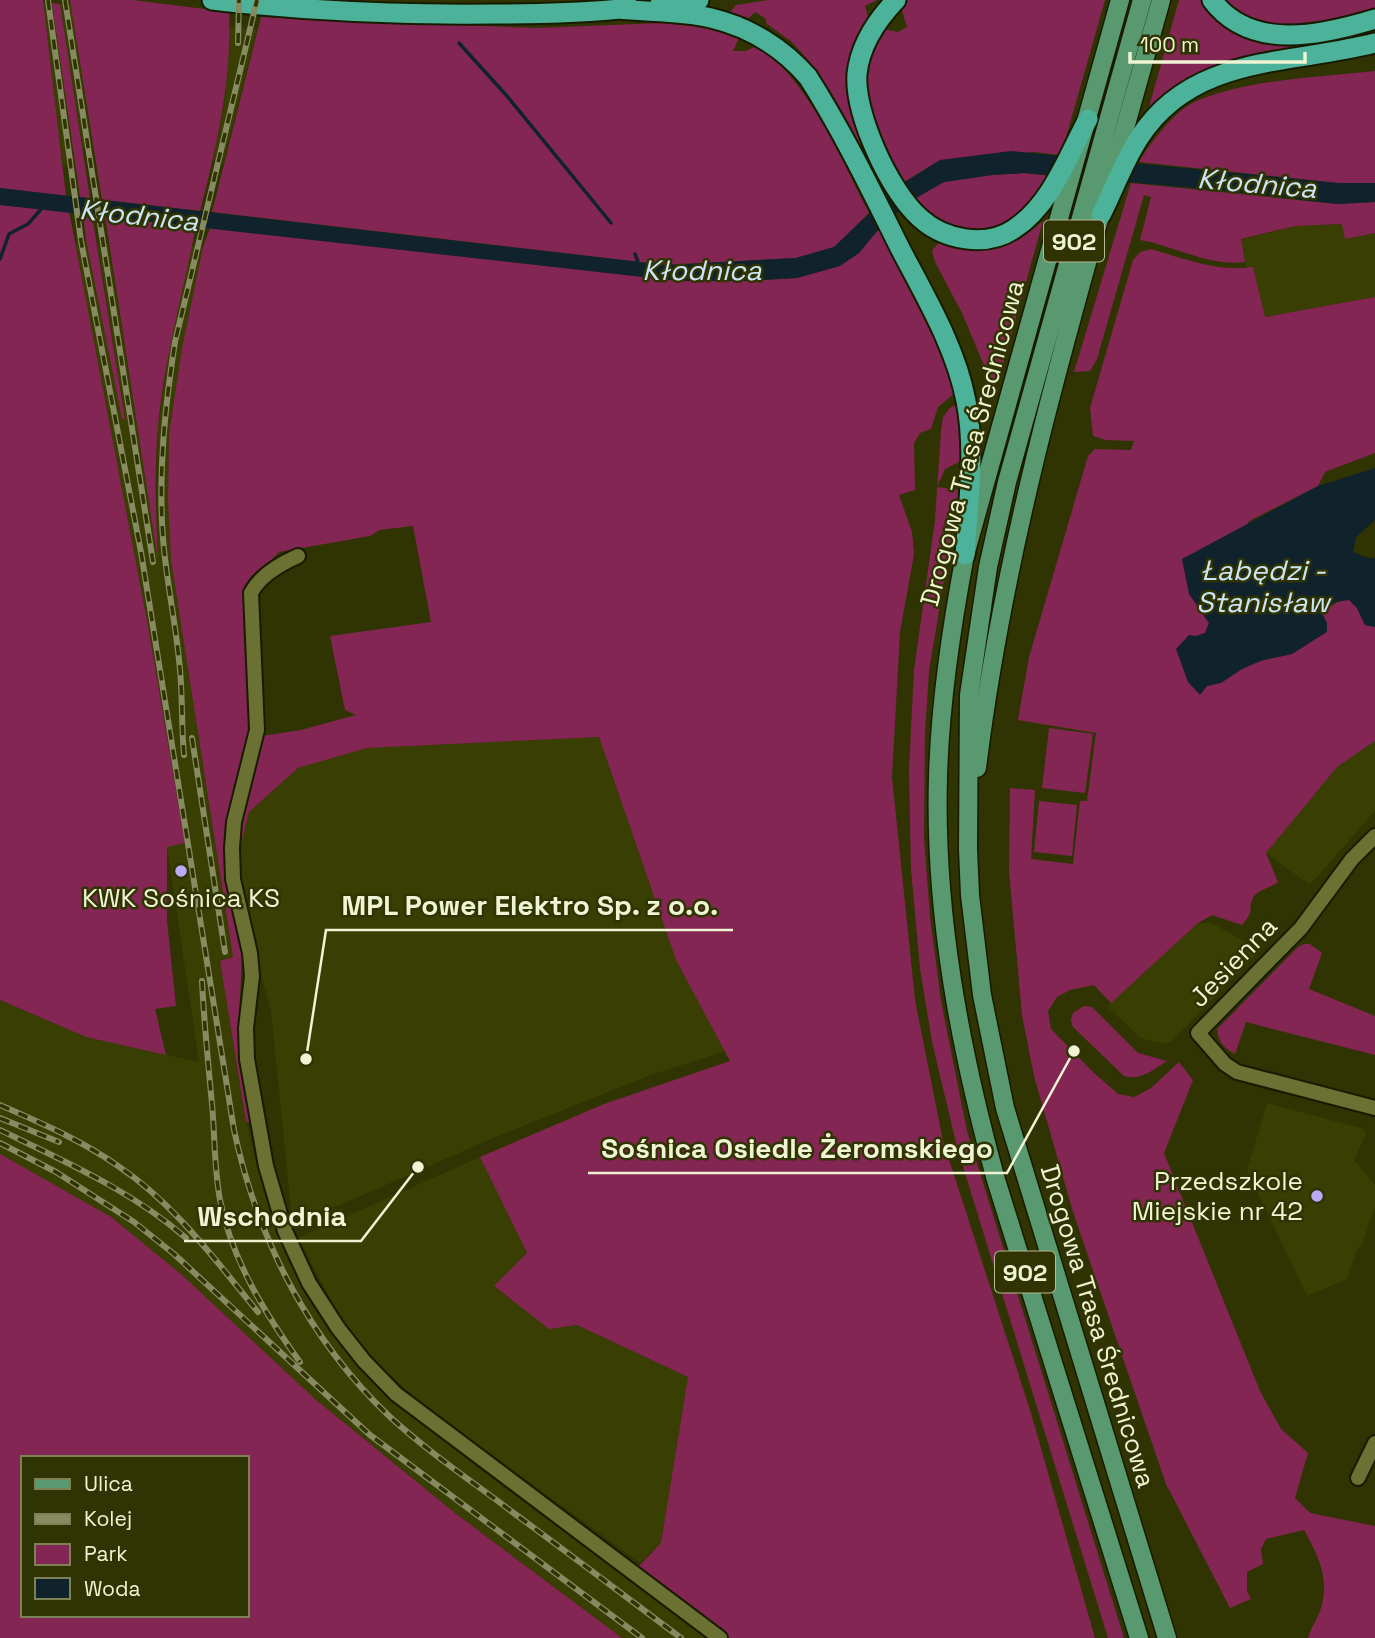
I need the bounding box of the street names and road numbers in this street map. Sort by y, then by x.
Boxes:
road number: 902 [1044,221,1104,262]
street label: Drogowa Trasa Średnicowa [912,276,1032,610]
street label: Jesienna [1182,910,1284,1014]
street label: Drogowa Trasa Średnicowa [1033,1160,1163,1492]
road number: 902 [995,1252,1055,1292]

